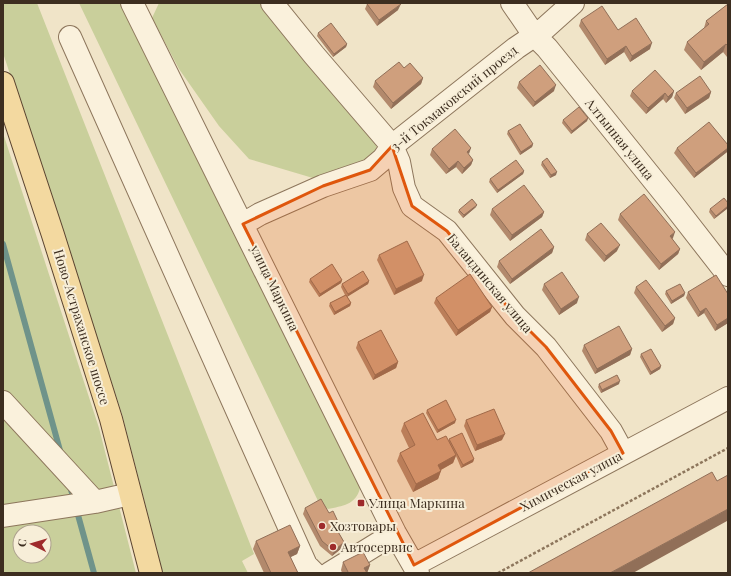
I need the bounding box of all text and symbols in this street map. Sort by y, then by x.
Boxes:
street label: 3-й Токмаковский проезд [387,41,521,154]
street label: Алтынная улица [582,94,659,183]
street label: Баландинская улица [444,230,537,336]
street label: улица Маркина [247,241,304,334]
street label: Ново-Астраханское шоссе [51,247,114,407]
street label: Химическая улица [517,446,625,515]
place label: Улица Маркина [368,494,465,511]
marker: Улица Маркина [356,498,366,508]
place label: Хозтовары [330,517,396,534]
marker: Хозтовары [317,521,327,531]
north arrow [12,524,52,564]
text: С [14,538,29,548]
place label: Автосервис [340,538,413,555]
marker: Автосервис [328,542,338,552]

